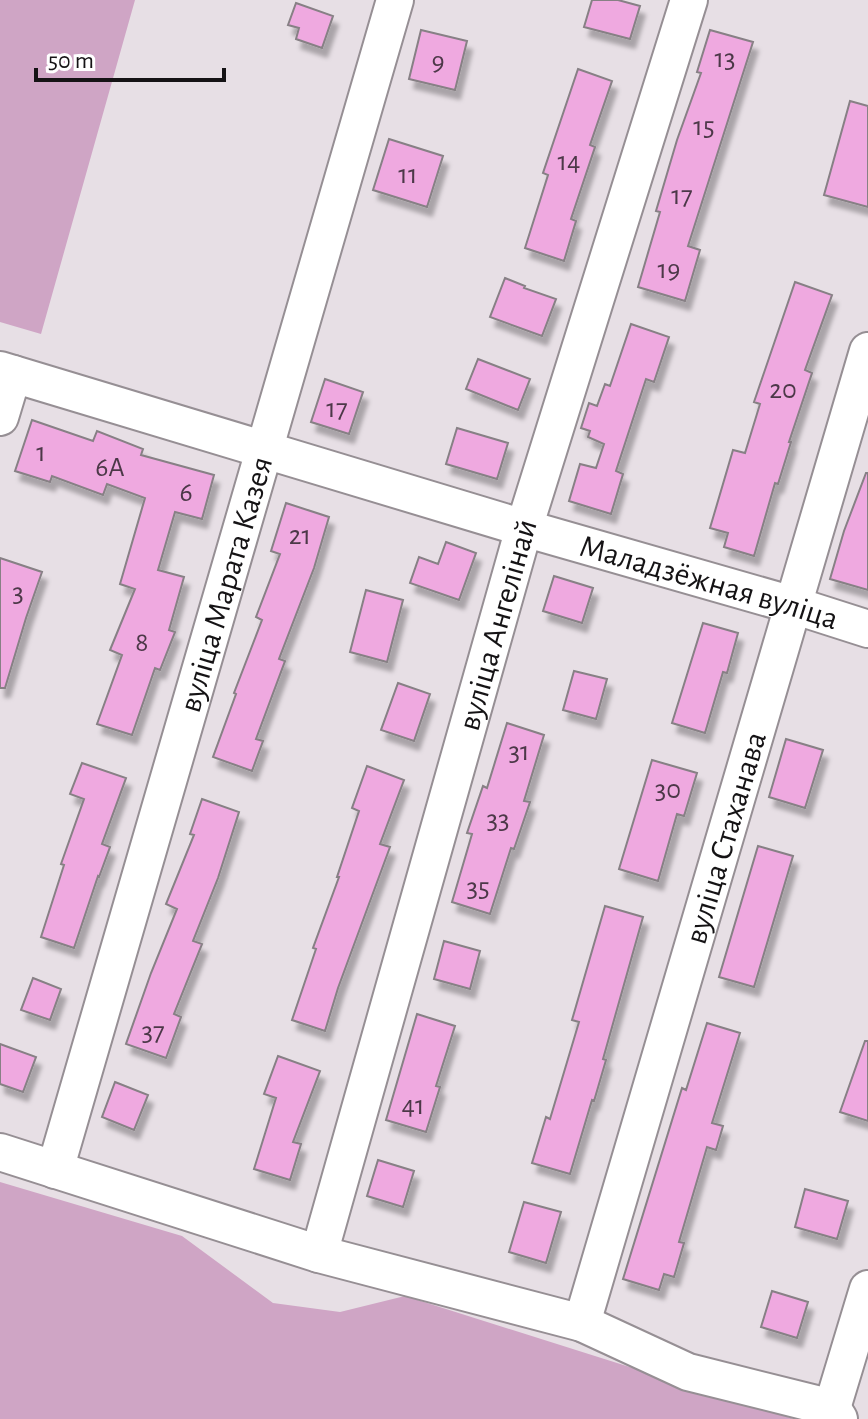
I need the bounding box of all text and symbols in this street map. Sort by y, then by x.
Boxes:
scale bar [36,32,224,82]
house number: 13 [714,45,736,73]
house number: 9 [431,48,445,76]
text: 50 m [48,49,94,73]
house number: 15 [693,113,715,141]
house number: 14 [557,148,581,176]
house number: 11 [398,161,418,189]
house number: 17 [671,182,693,210]
house number: 19 [658,256,680,284]
house number: 20 [769,376,797,404]
house number: 17 [326,395,348,423]
house number: 1 [36,439,46,467]
street label: вуліца Марата Казея [174,453,278,716]
house number: 6А [95,454,125,482]
house number: 6 [179,479,193,507]
street label: вуліца Ангелінай [453,515,543,734]
house number: 21 [289,522,311,550]
street label: Маладзёжная вуліца [576,530,842,635]
house number: 3 [12,579,24,607]
house number: 8 [135,629,149,657]
street label: вуліца Стаханава [679,728,772,948]
house number: 31 [508,738,530,766]
house number: 30 [655,776,681,804]
house number: 33 [486,806,510,834]
house number: 35 [466,874,490,902]
house number: 37 [141,1018,165,1046]
house number: 41 [401,1092,425,1120]

